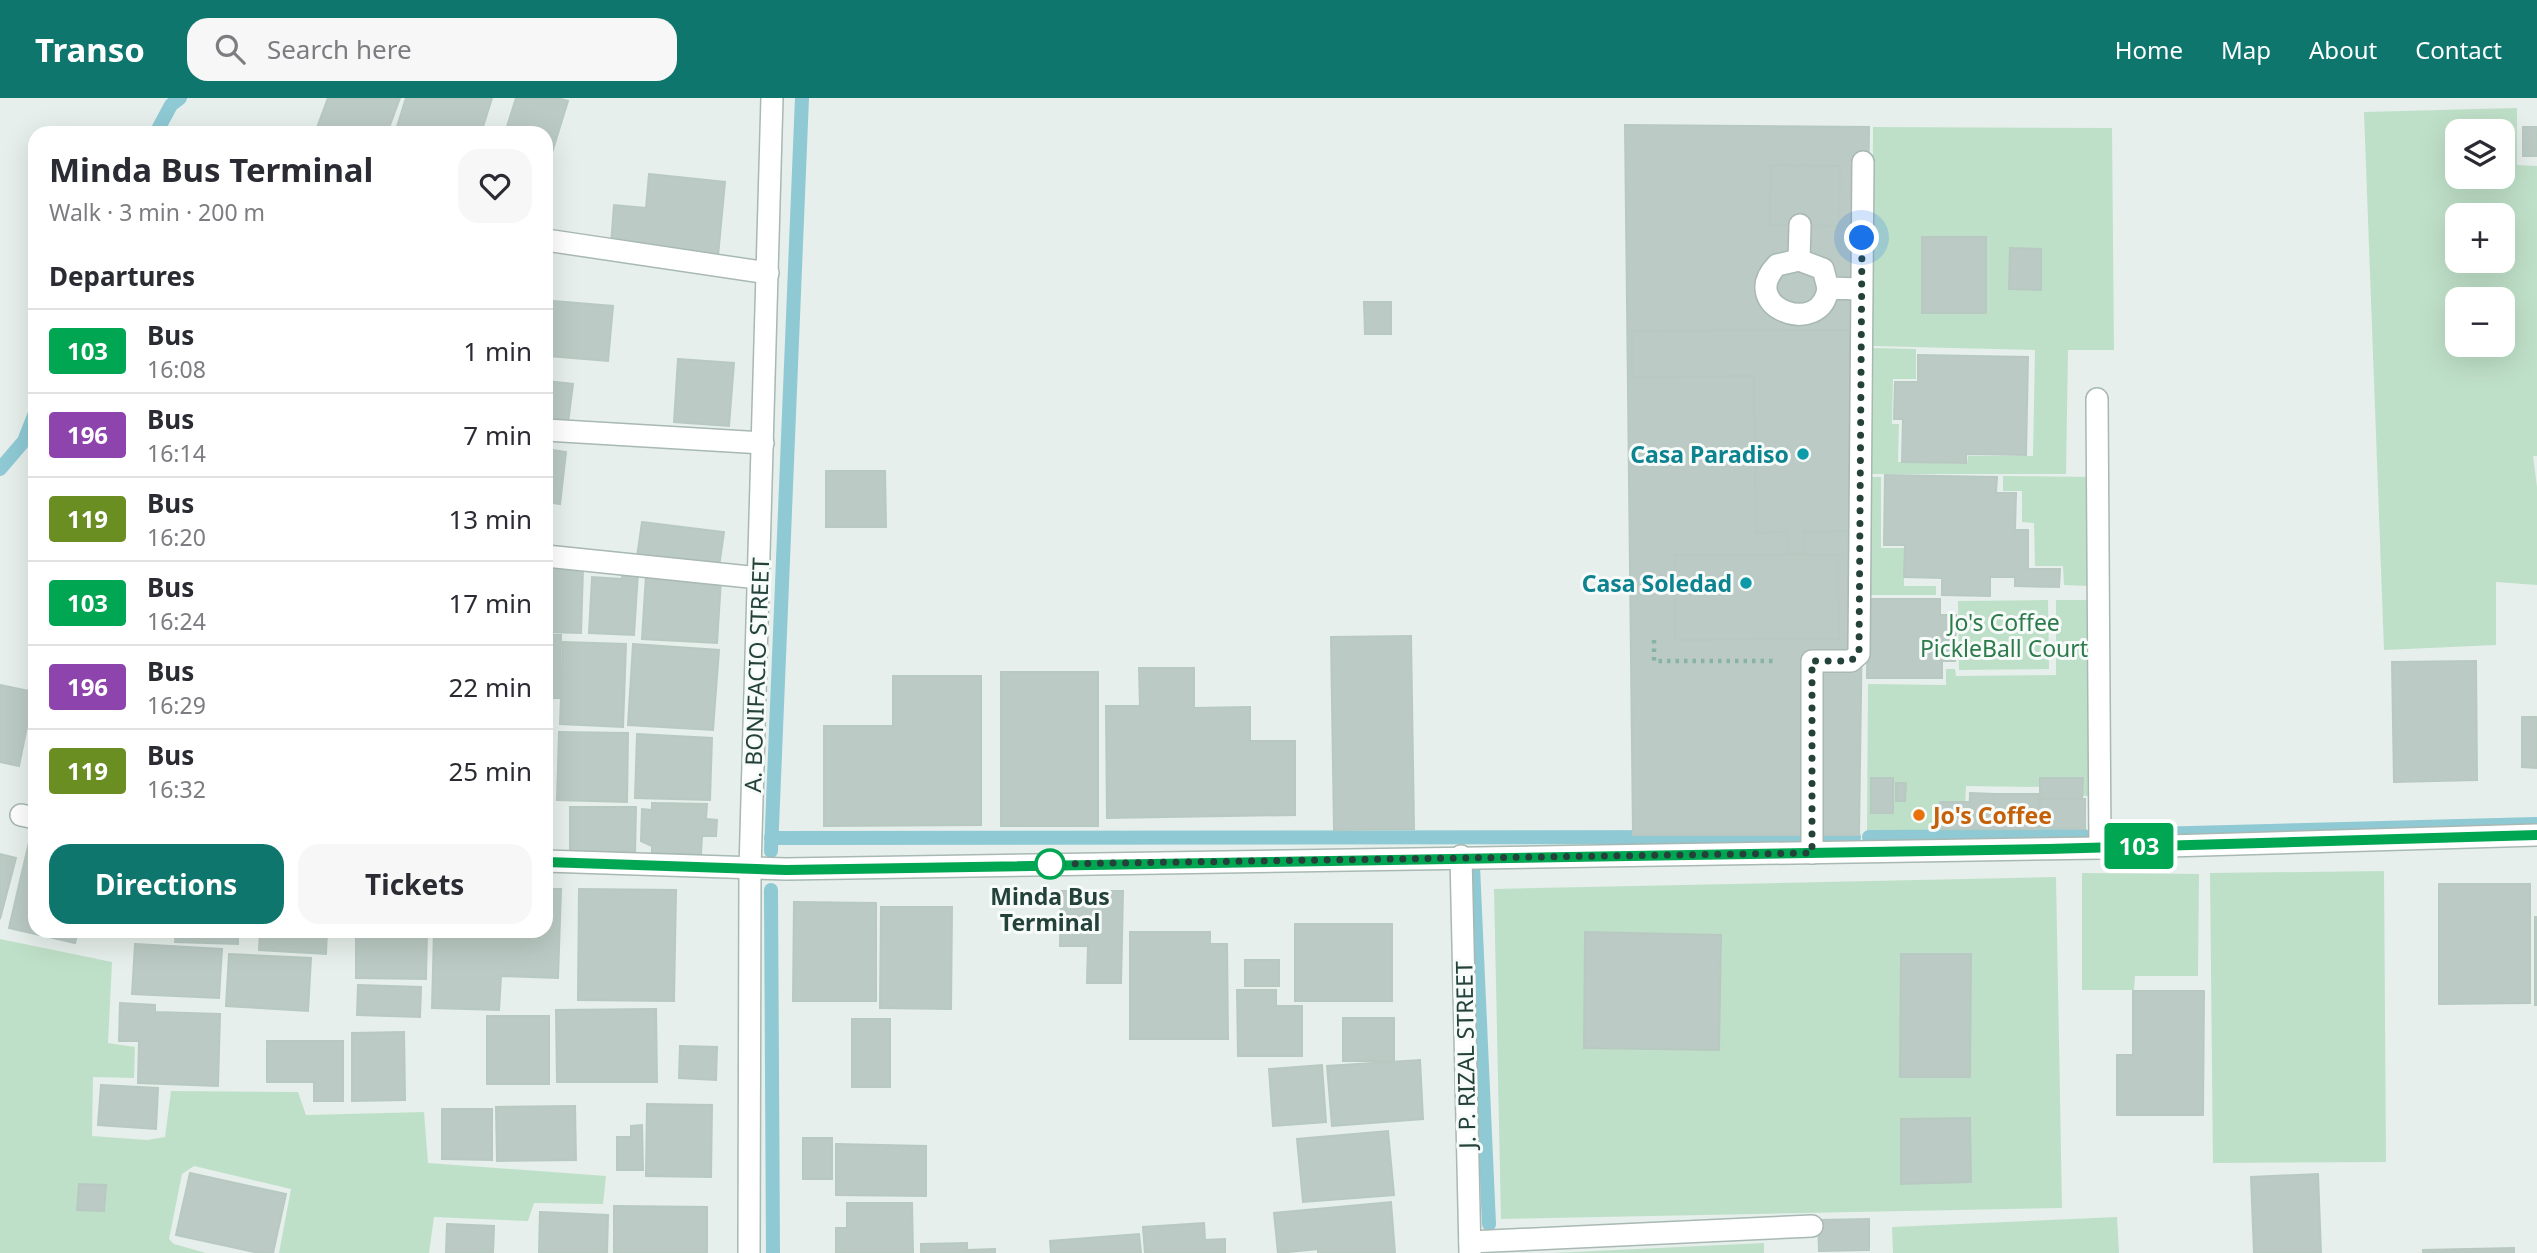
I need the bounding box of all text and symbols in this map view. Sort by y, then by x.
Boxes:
search box [187,18,677,81]
text: Transo [35,27,145,72]
icon: search [211,30,249,68]
text: Search here [267,31,412,67]
text: Home [2115,33,2183,66]
text: Map [2221,33,2271,66]
text: About [2309,33,2377,66]
text: Contact [2415,33,2502,66]
map controls [2445,119,2515,357]
button: layers [2445,119,2515,189]
text: Minda Bus Terminal [49,147,373,192]
button: heart [458,149,532,223]
text: Walk · 3 min · 200 m [49,196,265,228]
button: + [2445,203,2515,273]
your location [1844,220,1879,255]
text: Departures [49,258,195,294]
button: − [2445,287,2515,357]
text: Bus [147,317,194,353]
text: 1 min [463,333,532,369]
text: 103 [67,334,108,367]
text: 16:08 [147,353,206,385]
text: Bus [147,401,194,437]
text: 7 min [463,417,532,453]
text: 196 [67,418,108,451]
text: 16:14 [147,437,206,469]
place label: Casa Paradiso [1630,438,1789,470]
marker: Casa Paradiso [1795,446,1811,462]
text: Bus [147,485,194,521]
text: 13 min [448,501,532,537]
text: 119 [67,502,108,535]
text: 16:20 [147,521,206,553]
street label: A. BONIFACIO STREET [736,557,776,793]
place label: Casa Soledad [1582,567,1732,599]
text: Bus [147,569,194,605]
marker: Casa Soledad [1738,575,1754,591]
text: 17 min [448,585,532,621]
text: 103 [67,586,108,619]
text: 16:24 [147,605,206,637]
park label: Jo's Coffee PickleBall Court [1920,606,2088,664]
text: Bus [147,653,194,689]
text: 22 min [448,669,532,705]
text: 196 [67,670,108,703]
text: 16:29 [147,689,206,721]
text: Bus [147,737,194,773]
text: 25 min [448,753,532,789]
text: 119 [67,754,108,787]
text: 16:32 [147,773,206,805]
place label: Jo's Coffee [1931,799,2052,831]
marker: Jo's Coffee [1911,807,1927,823]
line badge: 103 [2099,823,2179,869]
text: 103 [2118,829,2160,862]
button: Directions [49,844,284,924]
button: Tickets [298,844,532,924]
marker: Minda Bus Terminal [1035,849,1065,879]
place label: Minda Bus Terminal [990,880,1110,938]
street label: J. P. RIZAL STREET [1447,961,1483,1151]

